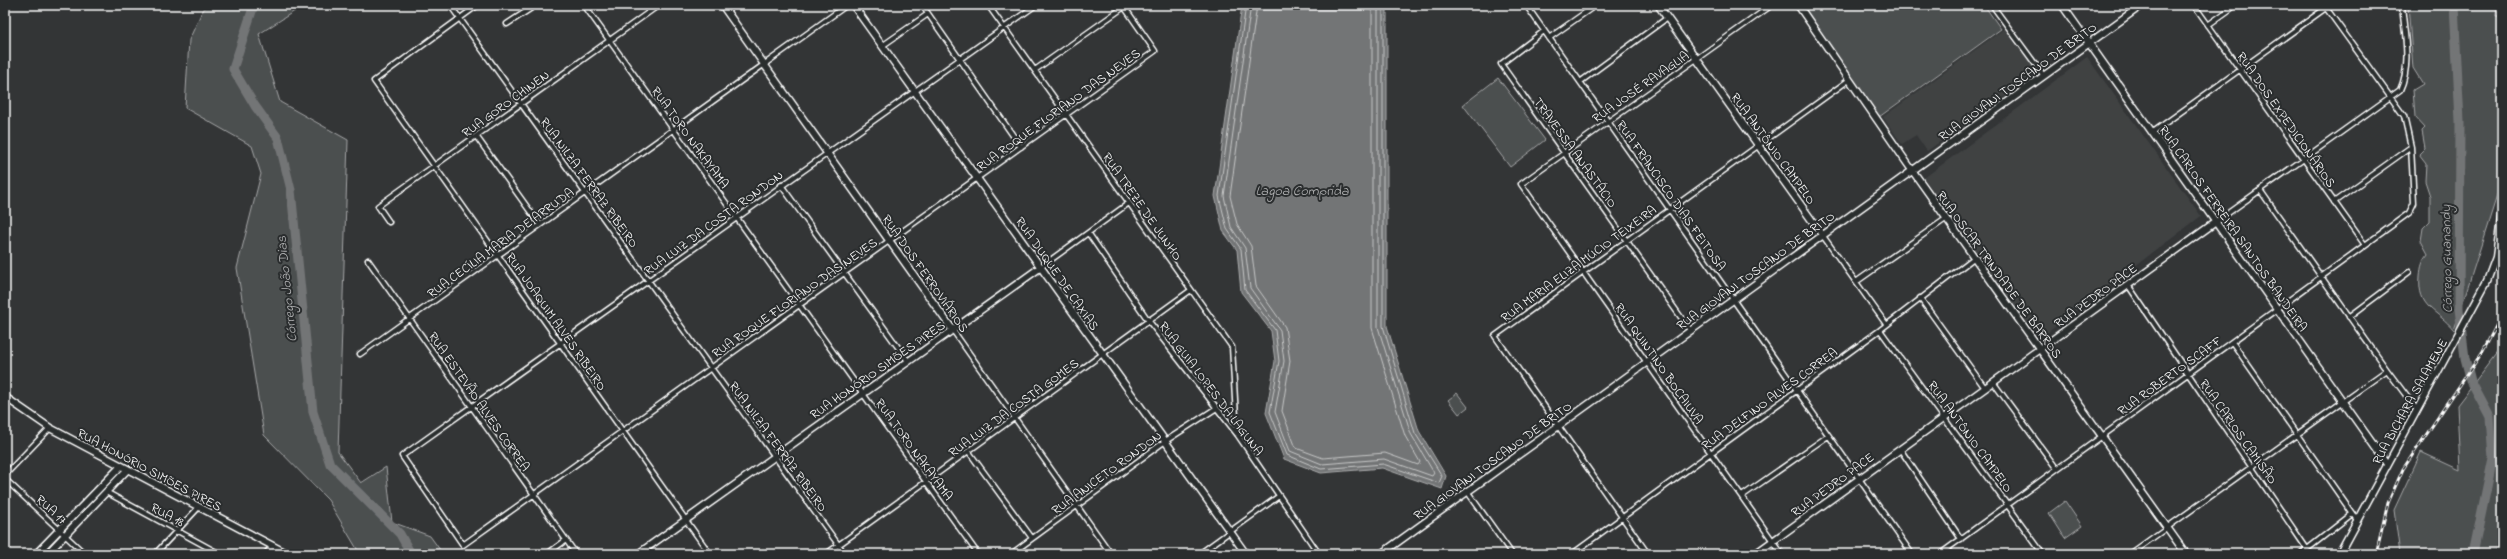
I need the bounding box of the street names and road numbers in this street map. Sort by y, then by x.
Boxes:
street label: RUA GIOVANI TOSCANO DE BRITO [1935,18,2101,146]
street label: RUA ROQUE FLORIANO DAS NEVES [973,44,1145,176]
street label: RUA JOSÉ RAVAGLIA [1589,47,1693,128]
street label: RUA DOS EXPEDICIONÁRIOS [2232,48,2340,191]
street label: RUA GORO CHINEN [458,66,554,143]
street label: RUA TORO NAKAYAMA [646,83,733,193]
street label: RUA ANTÔNIO CAMPELO [1726,89,1820,209]
street label: TRAVESSA ANASTÁCIO [1528,94,1621,212]
street label: RUA NILZA FERRAZ RIBEIRO [535,114,643,252]
street label: RUA FRANCISCO DIAS FEITOSA [1611,117,1730,275]
street label: RUA CARLOS FERREIRA SANTOS BANDEIRA [2154,122,2312,336]
street label: RUA TREZE DE JUNHO [1097,149,1186,265]
street label: RUA LUIZ DA COSTA RONDON [640,166,787,280]
street label: RUA CECÍLIA MARIA DE ARRUDA [424,183,578,303]
street label: RUA OSCAR TRINDADE DE BARROS [1932,187,2066,362]
street label: RUA MARIA ELIZA MÚCIO TEIXEIRA [1497,201,1661,327]
street label: RUA GIOVANI TOSCANO DE BRITO [1673,207,1839,335]
street label: RUA DOS FERROVIÁRIOS [877,211,973,337]
street label: RUA DUQUE DE CAXIAS [1010,213,1103,335]
street label: RUA ROQUE FLORIANO DAS NEVES [708,234,881,363]
street label: RUA JOAQUIM ALVES RIBEIRO [501,249,611,395]
street label: RUA PEDRO PACE [2050,259,2142,333]
street label: RUA QUINTINO BOCAIUVA [1610,299,1708,428]
street label: RUA HONÓRIO SIMÕES PIRES [806,316,949,424]
street label: RUA GUIA LOPES DA LAGUNA [1154,318,1268,460]
street label: RUA ESTEVÃO ALVES CORREA [423,328,534,476]
street label: RUA ROBERTO SCAFF [2114,331,2226,421]
street label: RUA BICHARA SALAMENE [2368,335,2453,468]
street label: RUA DELFINO ALVES CORREA [1698,343,1842,455]
street label: RUA LUIZ DA COSTA GOMES [945,354,1083,462]
street label: RUA CARLOS CAMISÃO [2194,376,2281,488]
street label: RUA ANTÔNIO CAMPELO [1923,377,2017,497]
street label: RUA NILZA FERRAZ RIBEIRO [724,378,832,516]
street label: RUA TORO NAKAYAMA [870,395,957,505]
street label: RUA GIOVANI TOSCANO DE BRITO [1410,397,1576,525]
street label: RUA HONÓRIO SIMÕES PIRES [74,424,225,517]
street label: RUA ANICETO RONDON [1048,427,1166,520]
street label: RUA PEDRO PACE [1787,448,1879,522]
street label: RUA 17 [31,491,71,530]
street label: RUA 18 [147,499,188,532]

